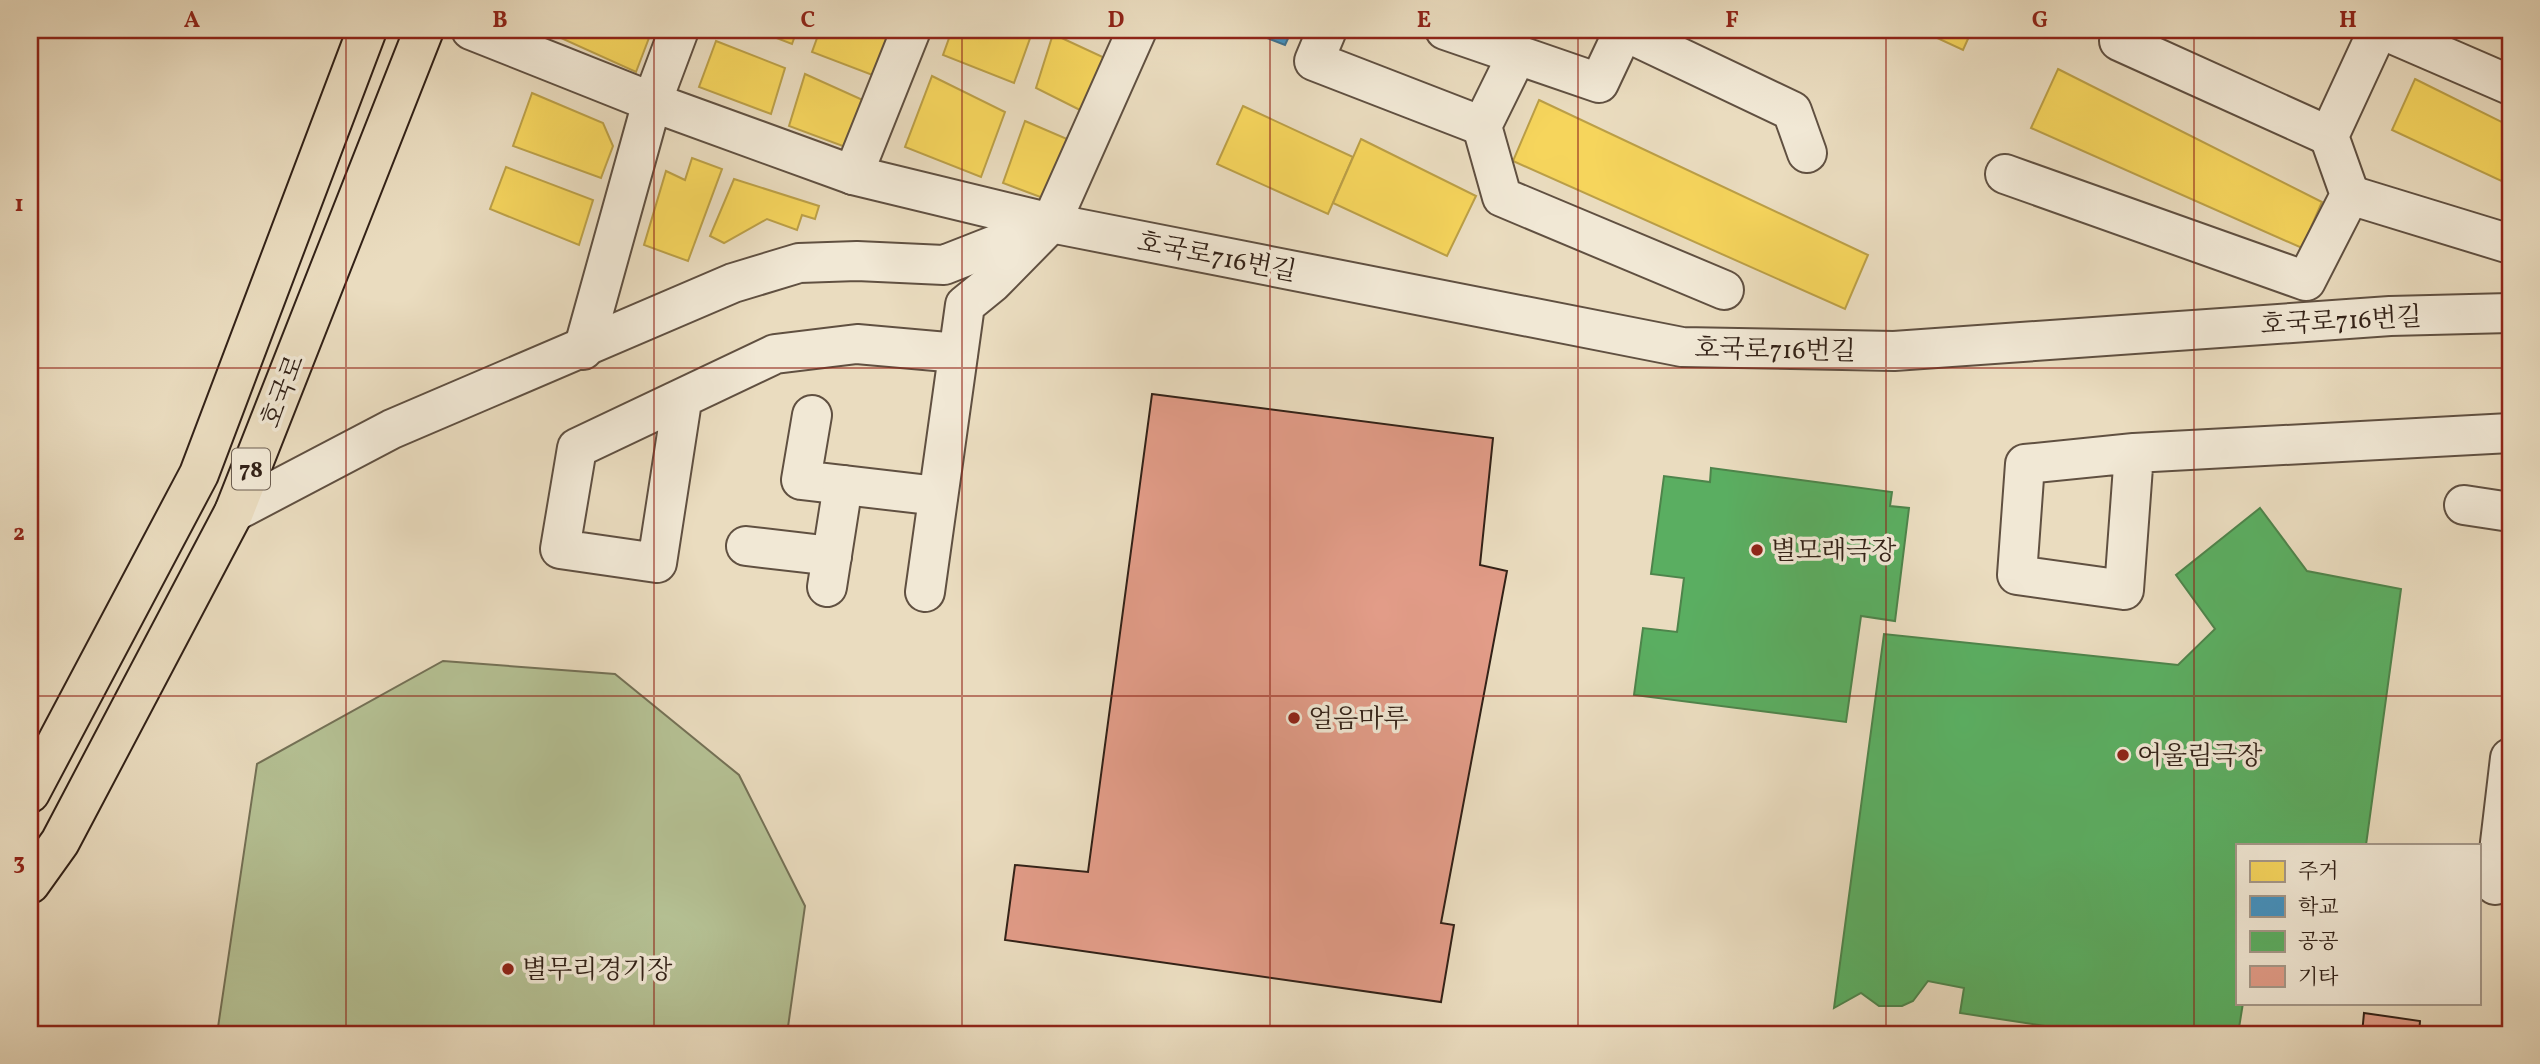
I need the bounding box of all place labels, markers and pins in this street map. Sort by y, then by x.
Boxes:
place label: 별모래극장 [1771,534,1897,570]
marker: 별모래극장 [1749,542,1765,558]
place label: 얼음마루 [1308,702,1408,738]
marker: 얼음마루 [1286,710,1302,726]
place label: 어울림극장 [2137,739,2263,775]
marker: 어울림극장 [2115,747,2131,763]
place label: 별무리경기장 [522,953,673,989]
marker: 별무리경기장 [500,961,516,977]

